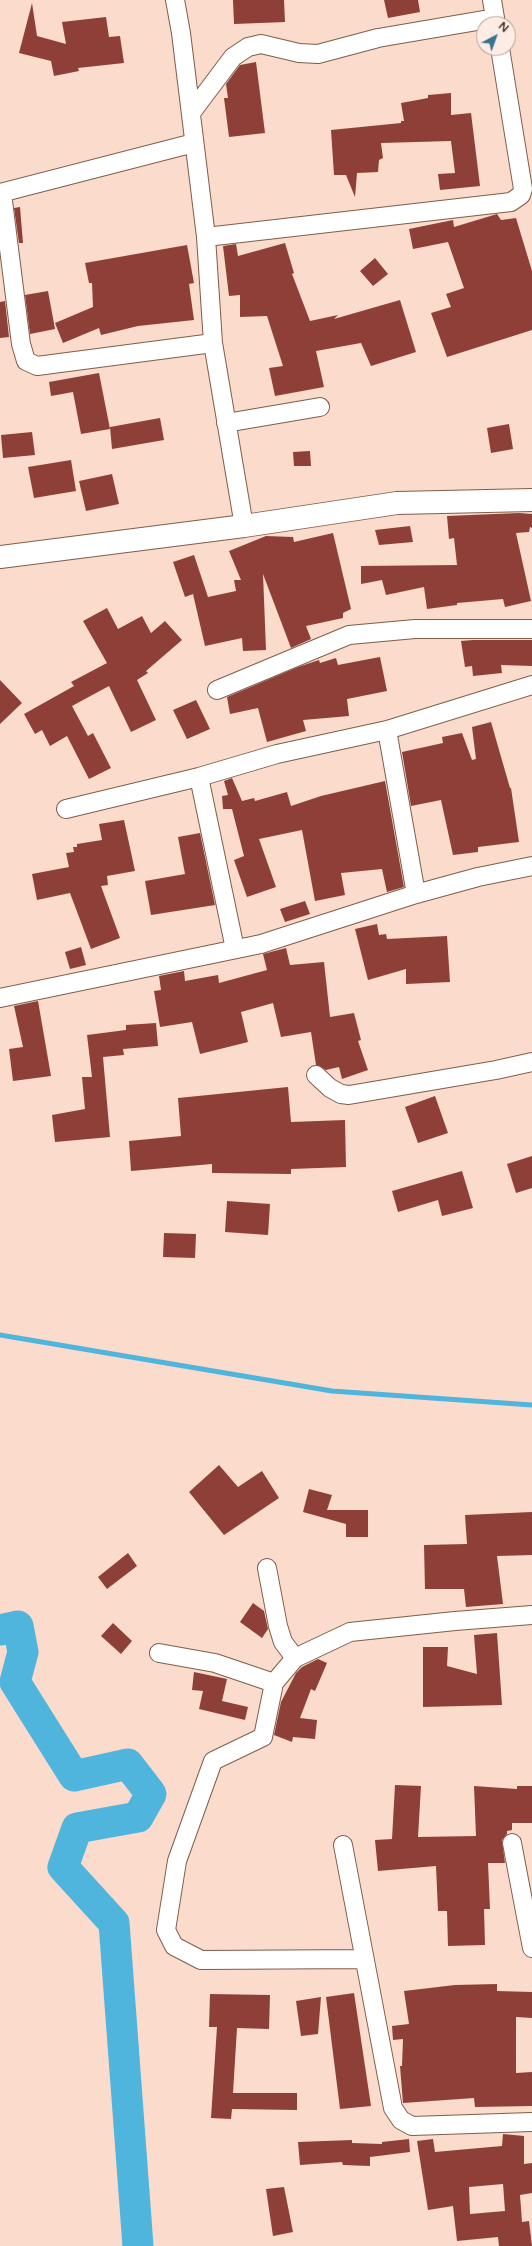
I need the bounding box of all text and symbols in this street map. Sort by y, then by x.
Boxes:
north arrow [476,16,516,56]
text: N [496,20,511,35]

